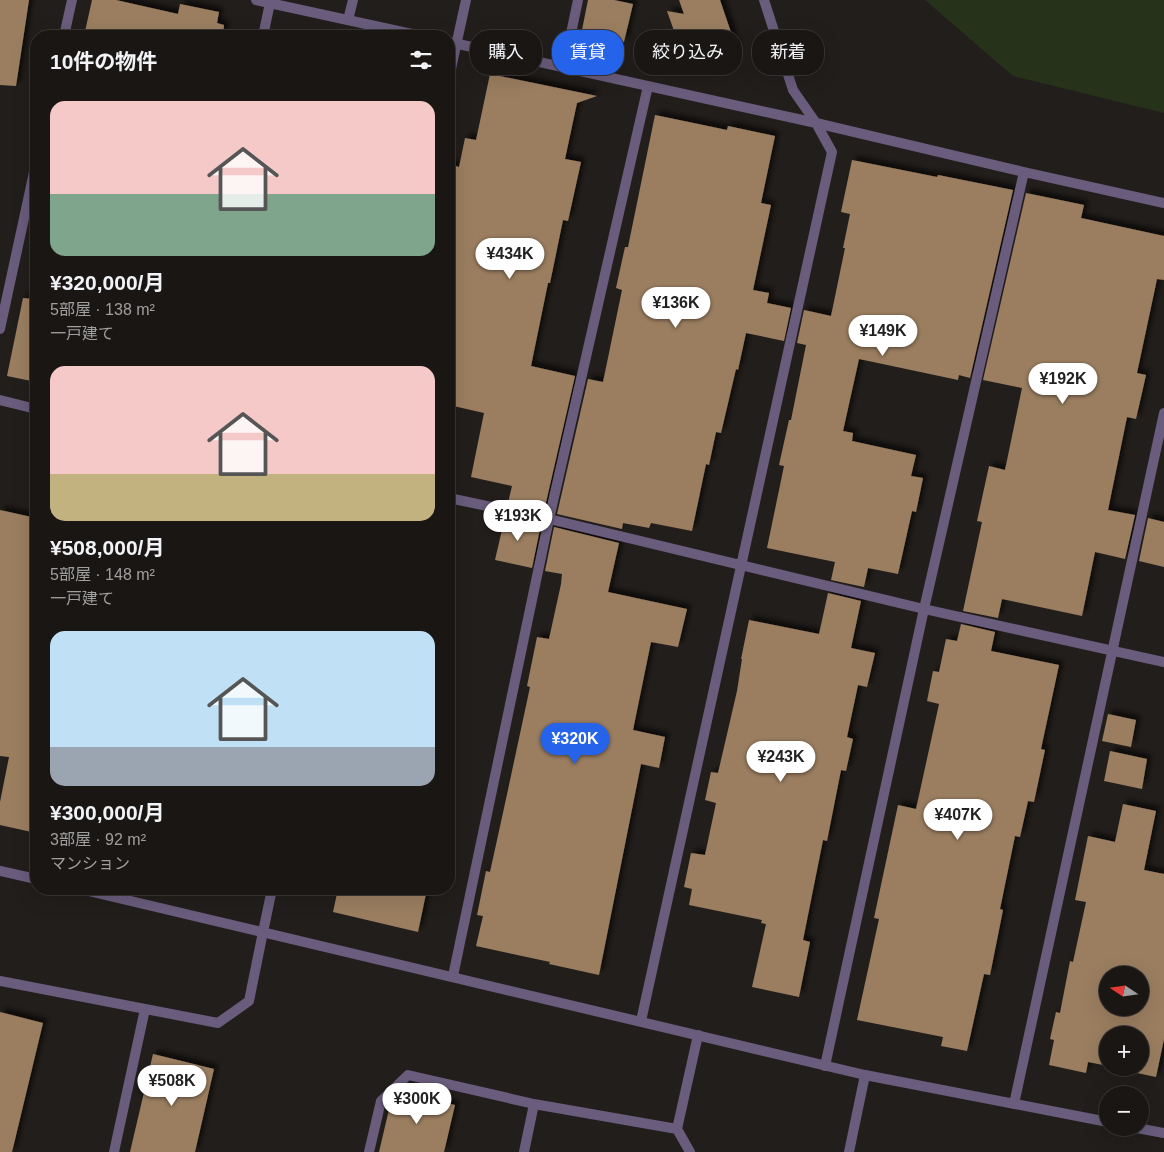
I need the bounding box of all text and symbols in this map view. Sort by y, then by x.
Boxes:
chip: 購入 [470,30,542,75]
chip: 賃貸 [552,30,624,75]
chip: 絞り込み [634,30,742,75]
chip: 新着 [752,30,824,75]
icon: filters [407,46,435,74]
text: 10件の物件 [50,50,157,73]
icon: home [198,134,288,224]
pin: ¥434K [475,238,545,280]
text: ¥434K [486,245,534,262]
text: ¥320,000/月 [50,271,164,294]
pin: ¥136K [641,286,711,329]
text: ¥136K [652,294,700,311]
text: 5部屋 · 138 m² [50,301,155,318]
pin: ¥149K [848,314,918,357]
text: ¥149K [859,322,907,339]
text: 一戸建て [50,325,114,342]
pin: ¥192K [1028,362,1098,405]
text: ¥192K [1039,370,1087,387]
icon: home [198,399,288,489]
pin: ¥193K [483,500,553,542]
text: ¥193K [494,507,542,524]
text: ¥508,000/月 [50,536,164,559]
text: 5部屋 · 148 m² [50,566,155,583]
text: 一戸建て [50,590,114,607]
icon: home [198,664,288,754]
pin: ¥320K [540,722,610,765]
text: ¥320K [551,730,599,747]
pin: ¥243K [746,740,816,783]
text: ¥243K [757,748,805,765]
pin: ¥407K [923,798,993,841]
text: ¥300,000/月 [50,801,164,824]
text: ¥407K [934,806,982,823]
text: 3部屋 · 92 m² [50,831,146,848]
text: マンション [50,855,130,872]
north arrow [1099,966,1149,1016]
map controls [1099,966,1149,1136]
button: + [1099,1026,1149,1076]
pin: ¥508K [137,1064,207,1107]
text: ¥508K [148,1072,196,1089]
pin: ¥300K [382,1082,452,1125]
button: − [1099,1086,1149,1136]
text: ¥300K [393,1090,441,1107]

